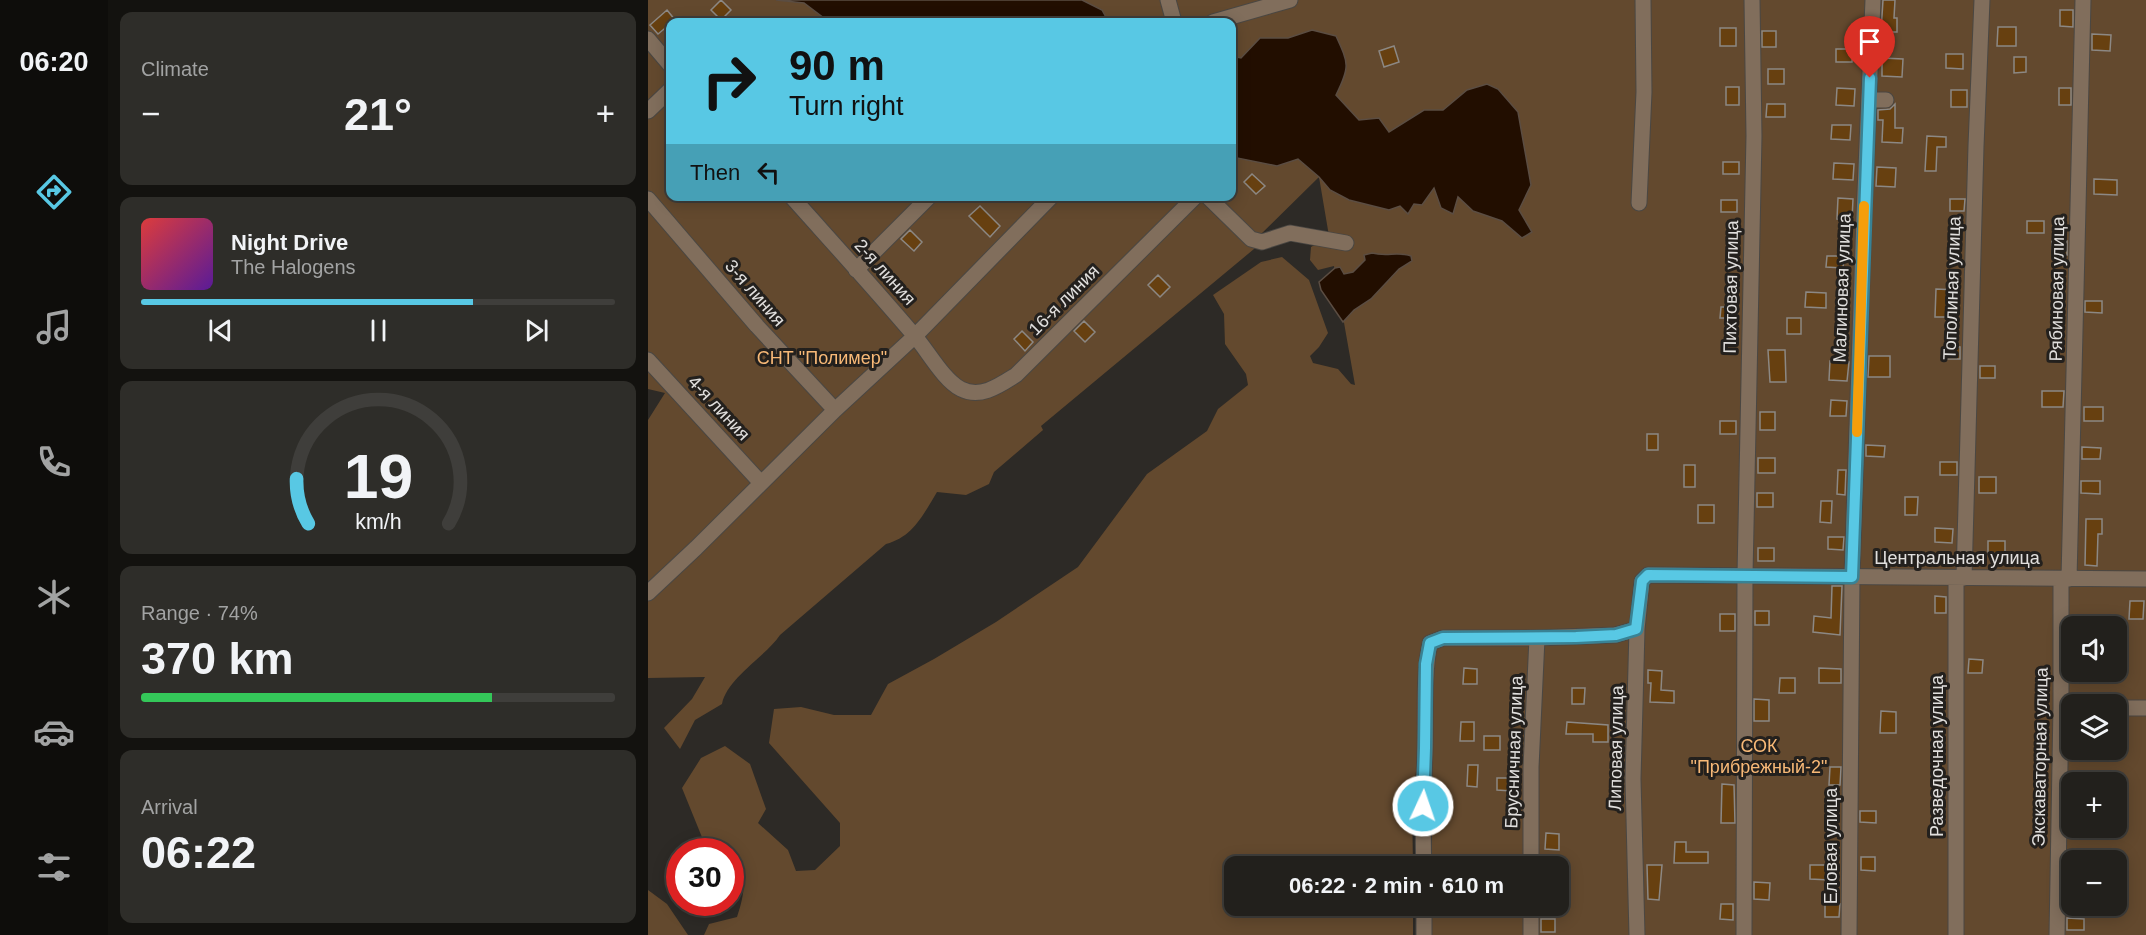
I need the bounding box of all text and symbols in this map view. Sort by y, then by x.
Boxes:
pin [1844,16,1895,78]
icon: arrive [1853,25,1886,58]
icon: right [690,42,768,120]
text: 90 m [789,42,885,89]
text: 06:20 [19,47,89,77]
text: Climate [141,58,209,80]
text: 21° [344,89,412,140]
text: Turn right [789,91,904,121]
text: − [141,95,160,132]
text: + [596,95,615,132]
icon: left [752,156,785,189]
text: Then [690,160,740,185]
icon: directions [33,171,75,213]
street label: Малиновая улица [1829,212,1855,363]
street label: Тополиная улица [1939,215,1965,360]
street label: Рябиновая улица [2046,215,2068,362]
street label: Пихтовая улица [1720,219,1742,354]
text: Night Drive [231,230,348,255]
street label: 2-я линия [850,235,920,309]
text: The Halogens [231,256,356,278]
street label: 3-я линия [721,256,789,330]
street label: 16-я линия [1025,261,1103,339]
icon: music [33,306,75,348]
icon: previous [204,314,237,347]
icon: pause [362,314,395,347]
icon: next [520,314,553,347]
park label: СНТ "Полимер" [757,348,887,368]
street label: 4-я линия [684,372,754,444]
icon: phone [33,441,75,483]
text: 19 [343,443,413,512]
text: km/h [355,511,401,535]
street label: Центральная улица [1874,548,2041,568]
icon: climate [33,576,75,618]
text: Range · 74% [141,602,258,624]
map controls [2061,616,2127,916]
button: sound [2061,616,2127,682]
text: 370 km [141,633,294,684]
street label: Экскаваторная улица [2028,666,2052,847]
street label: Брусничная улица [1501,674,1527,829]
street label: Разведочная улица [1927,674,1947,837]
street label: Липовая улица [1605,684,1627,811]
button: layers [2061,694,2127,760]
icon: car [33,711,75,753]
park label: СОК "Прибрежный-2" [1691,736,1827,777]
button: + [2061,772,2127,838]
position arrow [1391,774,1455,838]
street label: Еловая улица [1821,787,1841,904]
text: Arrival [141,796,198,818]
text: 06:22 [141,827,256,878]
speed limit sign: 30 [666,838,744,916]
icon: filters [33,846,75,888]
button: − [2061,850,2127,916]
text: 06:22 · 2 min · 610 m [1289,873,1504,898]

